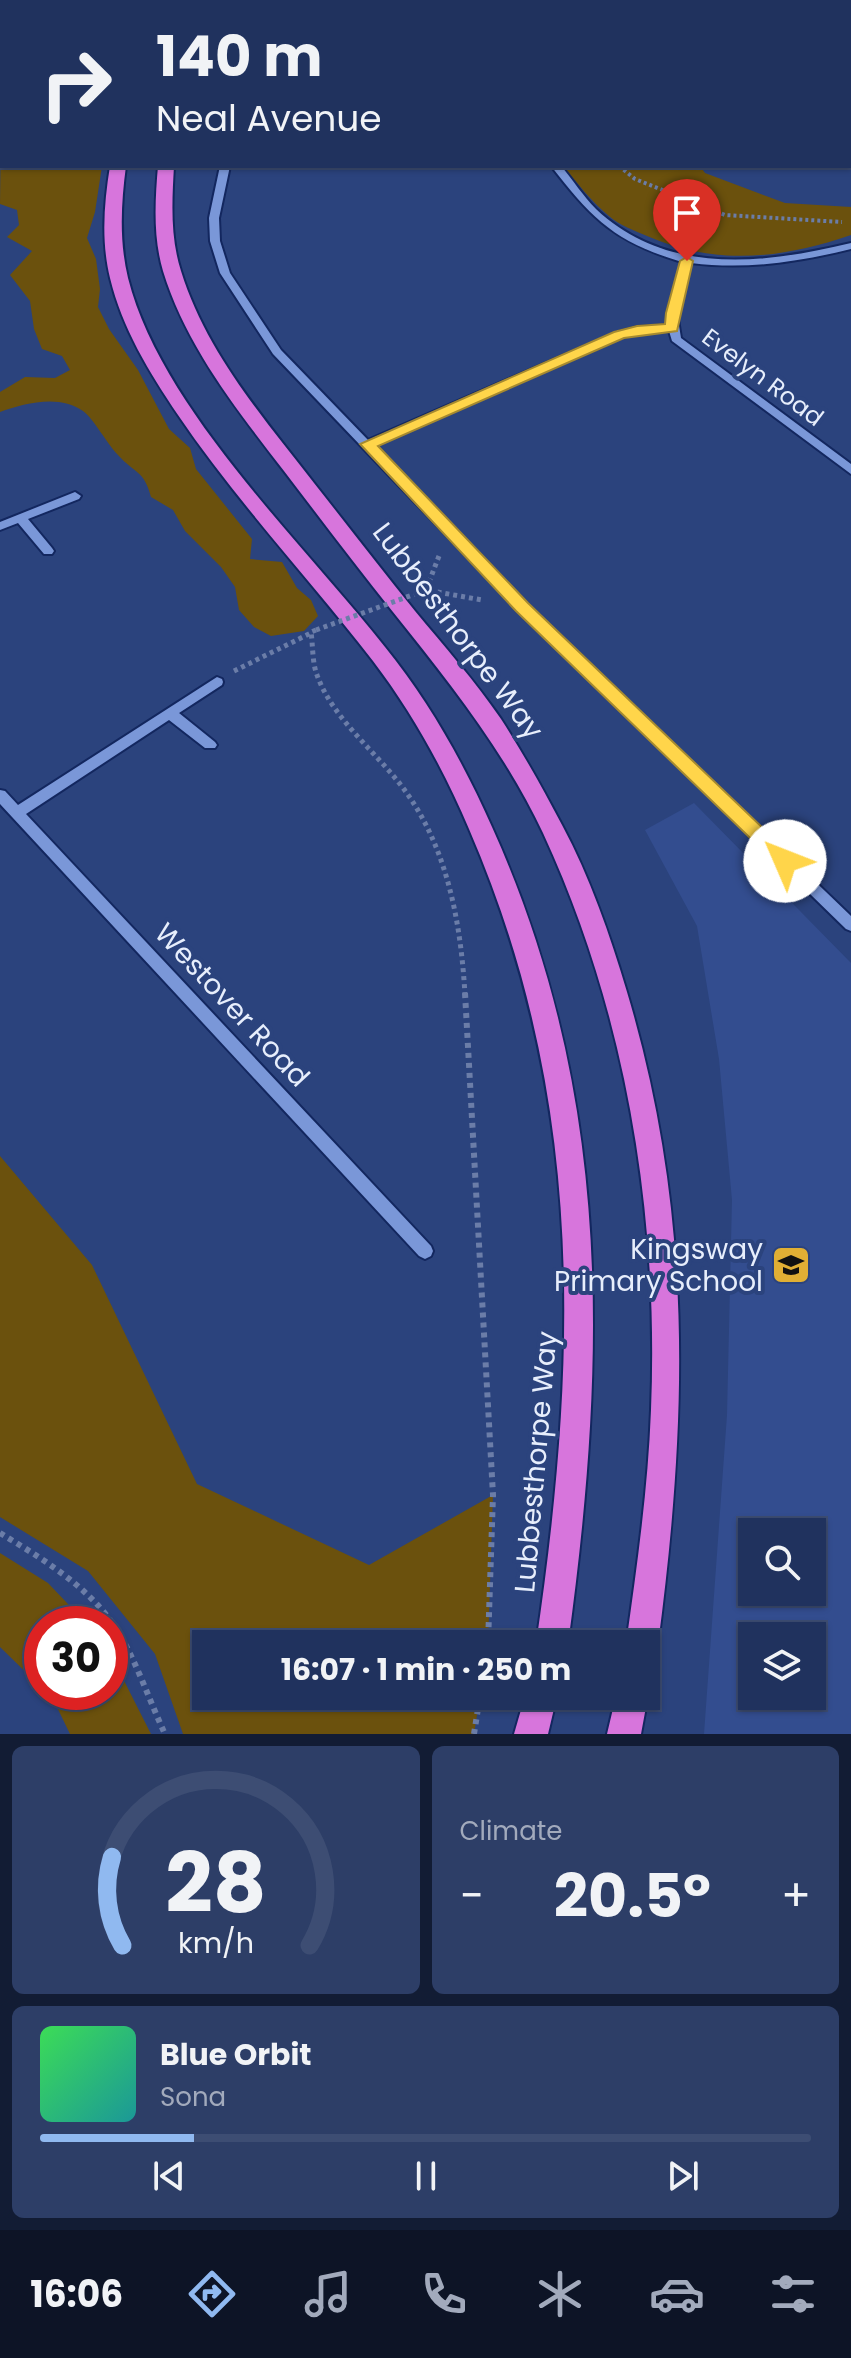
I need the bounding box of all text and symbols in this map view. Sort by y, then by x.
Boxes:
text: 140 m [156,17,323,96]
icon: right [24,32,128,136]
text: Neal Avenue [156,93,382,144]
pin [653,179,721,261]
icon: arrive [665,191,709,235]
street label: Evelyn Road [695,320,831,434]
street label: Lubbesthorpe Way [364,515,553,748]
position arrow [743,819,827,903]
street label: Westover Road [146,914,318,1096]
place label: Kingsway Primary School [554,1230,763,1301]
school or university icon: Kingsway Primary School [770,1244,812,1286]
street label: Lubbesthorpe Way [505,1330,567,1594]
map controls [738,1518,826,1710]
button: search [738,1518,826,1606]
speed limit sign: 30 [24,1606,128,1710]
button: layers [738,1622,826,1710]
text: 16:07 · 1 min · 250 m [281,1648,571,1691]
text: Climate [460,1813,562,1849]
text: 28 [165,1825,266,1941]
text: 20.5° [554,1854,711,1938]
text: − [460,1865,484,1926]
text: + [781,1865,811,1926]
text: km/h [178,1923,254,1963]
text: Blue Orbit [160,2033,312,2076]
text: Sona [160,2079,226,2115]
icon: previous [147,2154,191,2198]
icon: pause [404,2154,448,2198]
icon: next [661,2154,705,2198]
icon: directions [184,2266,240,2322]
icon: music [300,2266,356,2322]
icon: phone [416,2266,472,2322]
icon: climate [532,2266,588,2322]
icon: car [649,2266,705,2322]
icon: filters [765,2266,821,2322]
text: 16:06 [30,2269,123,2320]

